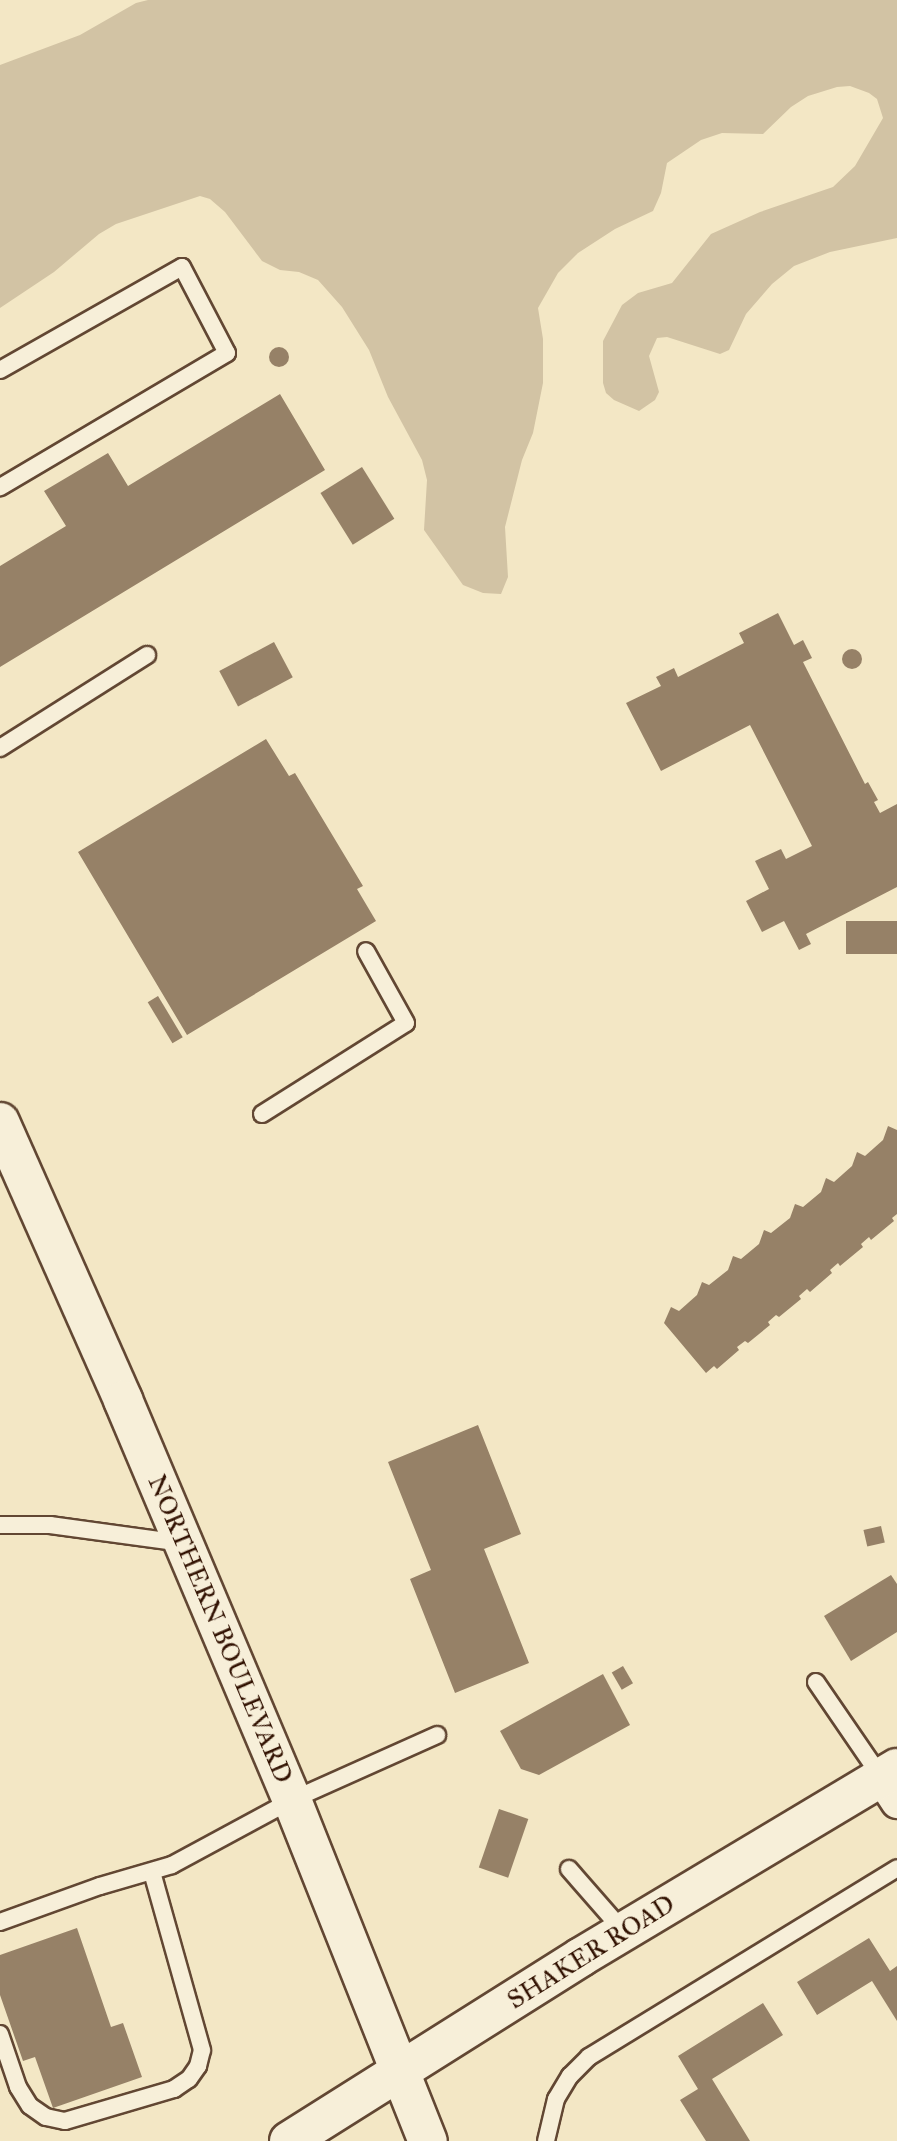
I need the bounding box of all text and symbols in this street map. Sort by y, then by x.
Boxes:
street label: NORTHERN BOULEVARD [141,1470,299,1788]
street label: SHAKER ROAD [502,1888,680,2016]

